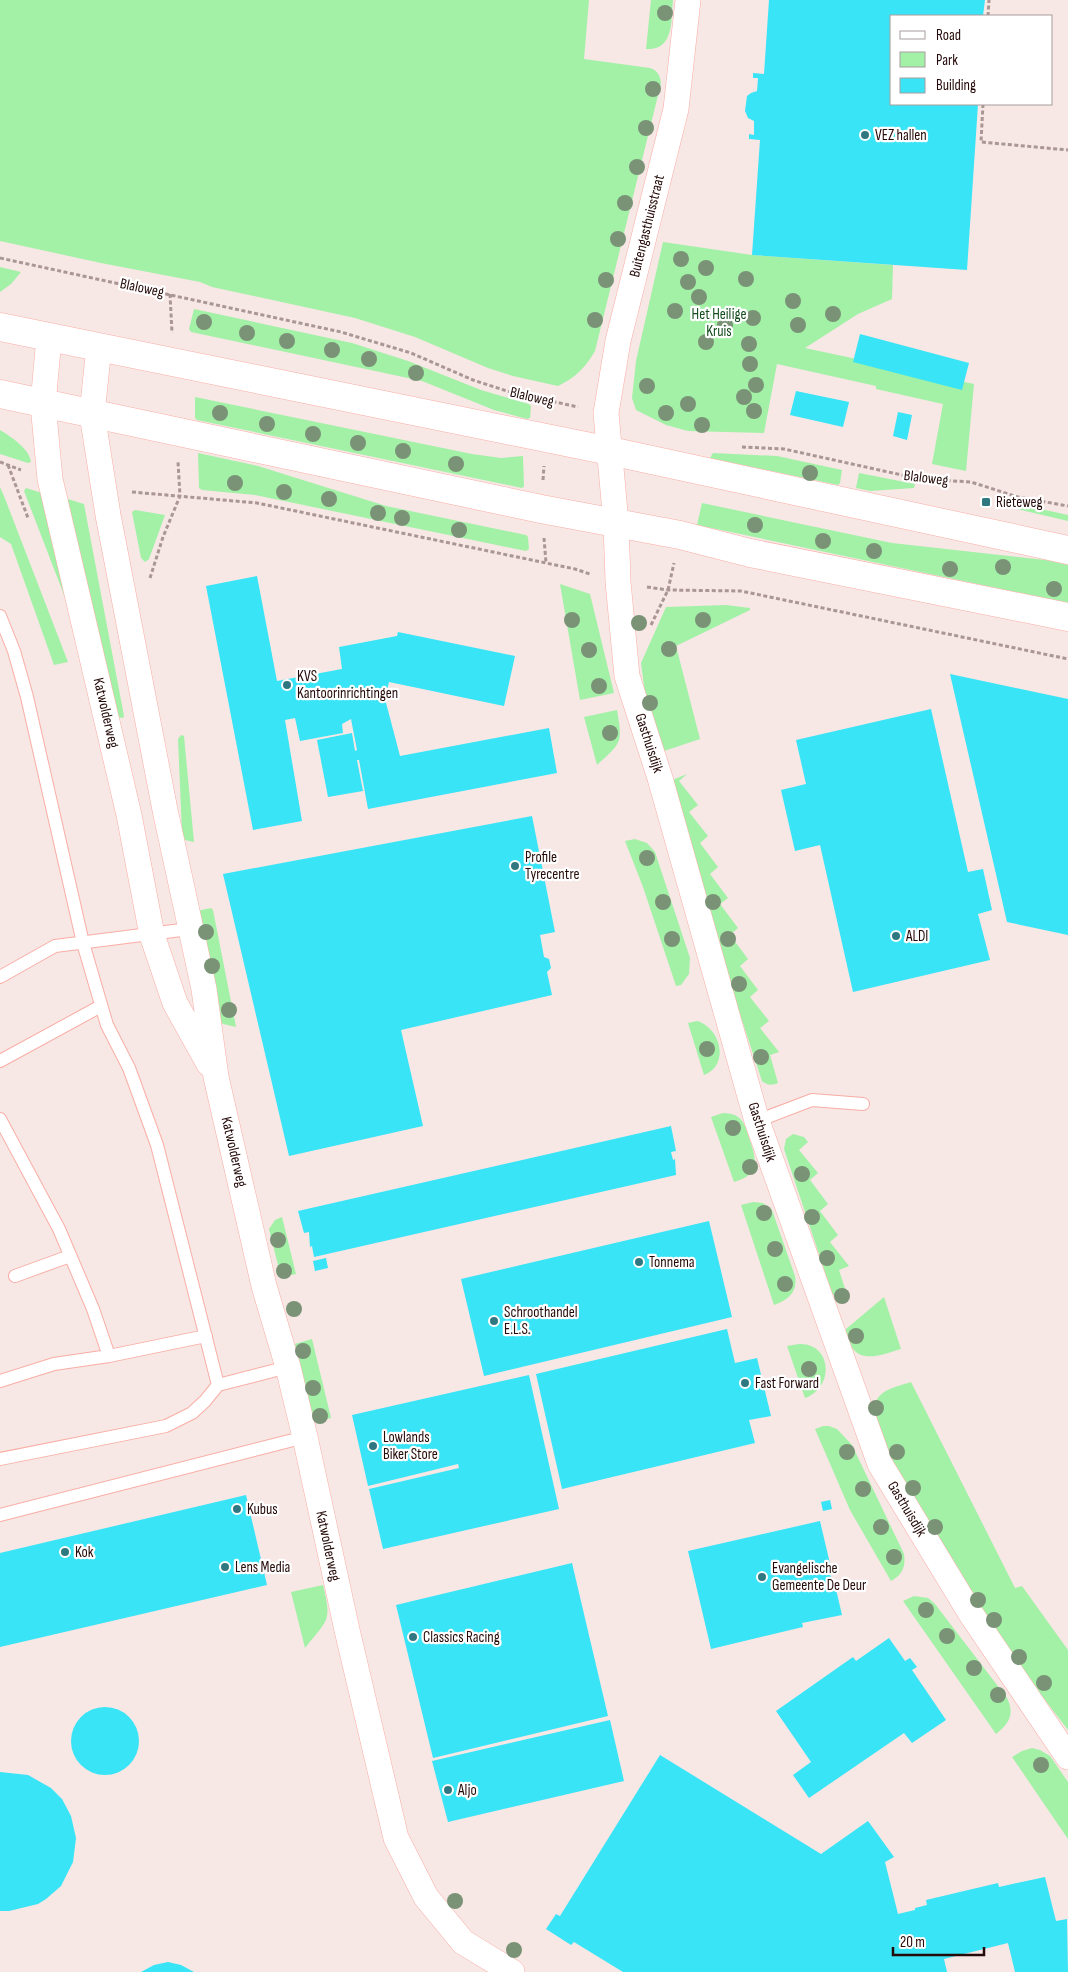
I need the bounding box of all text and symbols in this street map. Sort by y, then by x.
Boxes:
legend [890,15,1053,105]
text: Road [936,26,961,45]
text: Park [936,51,958,70]
text: Building [936,76,976,95]
place label: VEZ hallen [875,126,927,145]
marker: VEZ hallen [859,129,871,141]
street label: Buitengasthuisstraat [625,172,669,279]
street label: Blaloweg [118,274,166,302]
park label: Het Heilige Kruis [692,305,746,341]
street label: Blaloweg [508,383,556,411]
street label: Blaloweg [903,466,949,490]
place label: Rieteweg [996,493,1043,512]
marker: Rieteweg [980,496,992,508]
place label: KVS Kantoorinrichtingen [297,667,398,703]
street label: Katwolderweg [89,676,123,750]
marker: KVS Kantoorinrichtingen [281,679,293,691]
street label: Gasthuisdijk [630,711,668,775]
place label: Profile Tyrecentre [525,848,580,884]
marker: Profile Tyrecentre [509,860,521,872]
place label: ALDI [905,927,928,946]
marker: ALDI [890,930,902,942]
street label: Gasthuisdijk [743,1100,781,1164]
street label: Katwolderweg [217,1115,251,1189]
place label: Tonnema [649,1253,695,1272]
marker: Tonnema [633,1256,645,1268]
place label: Schroothandel E.L.S. [504,1303,578,1339]
marker: Schroothandel E.L.S. [488,1315,500,1327]
place label: Fast Forward [755,1374,819,1393]
marker: Fast Forward [739,1377,751,1389]
place label: Lowlands Biker Store [383,1428,438,1464]
marker: Lowlands Biker Store [367,1440,379,1452]
street label: Gasthuisdijk [883,1478,931,1540]
place label: Kubus [247,1500,278,1519]
marker: Kubus [231,1503,243,1515]
street label: Katwolderweg [311,1509,345,1583]
place label: Kok [75,1543,94,1562]
marker: Kok [59,1546,71,1558]
place label: Lens Media [235,1558,291,1577]
place label: Evangelische Gemeente De Deur [772,1559,867,1595]
marker: Lens Media [219,1561,231,1573]
marker: Evangelische Gemeente De Deur [756,1571,768,1583]
place label: Classics Racing [423,1628,500,1647]
marker: Classics Racing [407,1631,419,1643]
place label: Aljo [457,1781,477,1800]
marker: Aljo [442,1784,454,1796]
scale bar [893,1924,984,1956]
text: 20 m [900,1933,925,1952]

